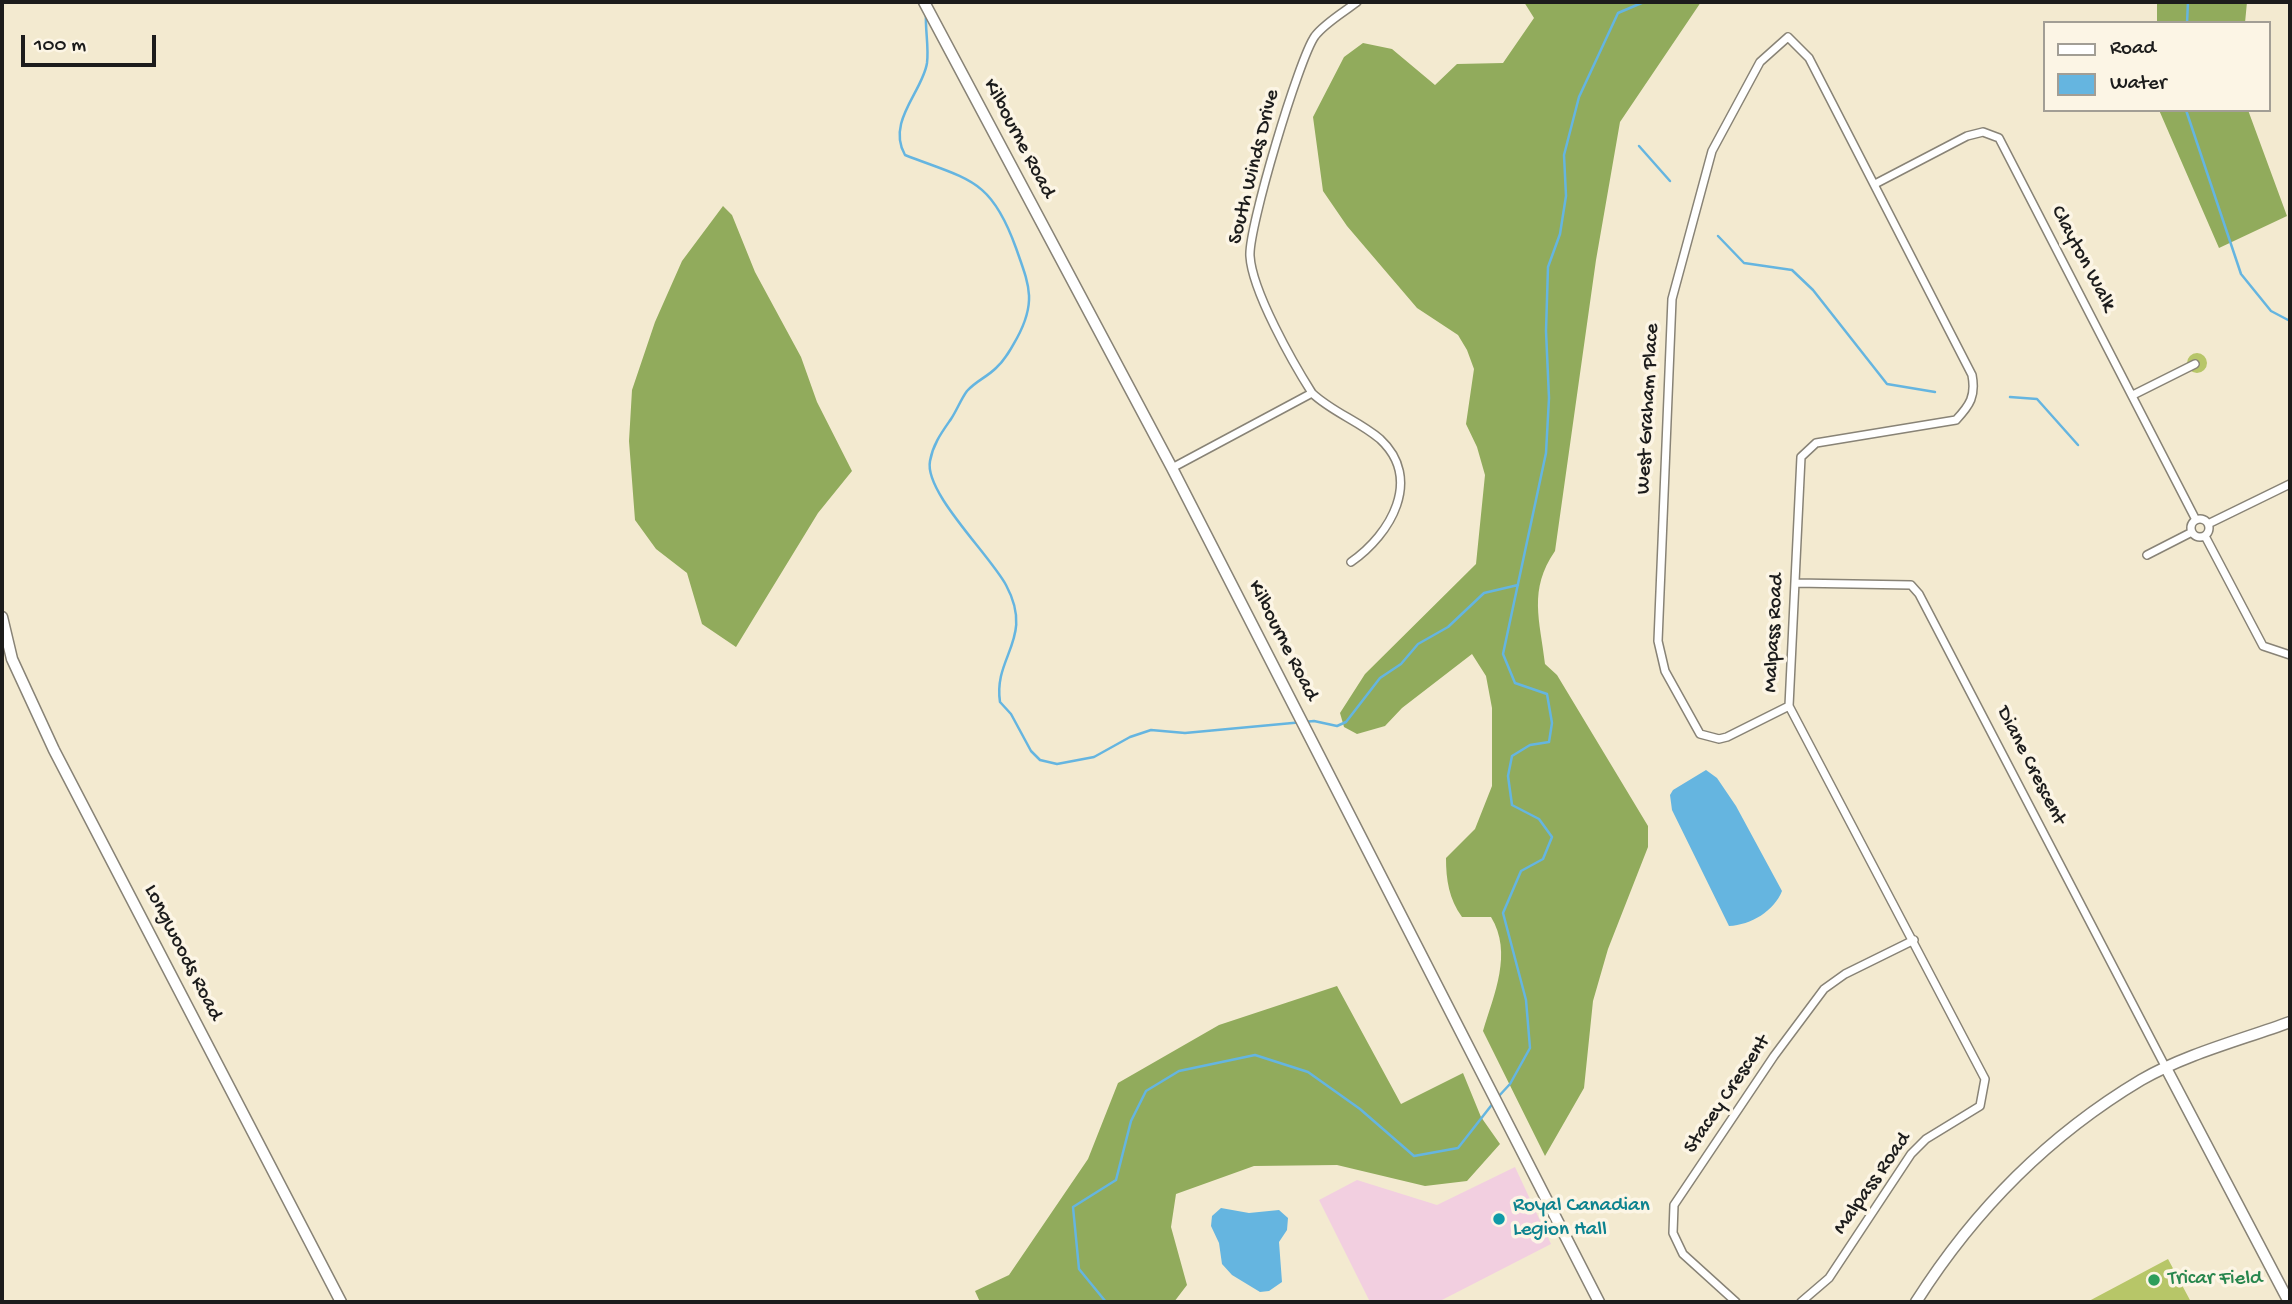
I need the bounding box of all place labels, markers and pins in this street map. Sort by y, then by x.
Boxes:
place label: Royal Canadian Legion Hall [1513,1194,1650,1244]
marker: Royal Canadian Legion Hall [1491,1211,1507,1227]
place label: Tricar Field [2168,1267,2262,1293]
marker: Tricar Field [2146,1272,2162,1288]

